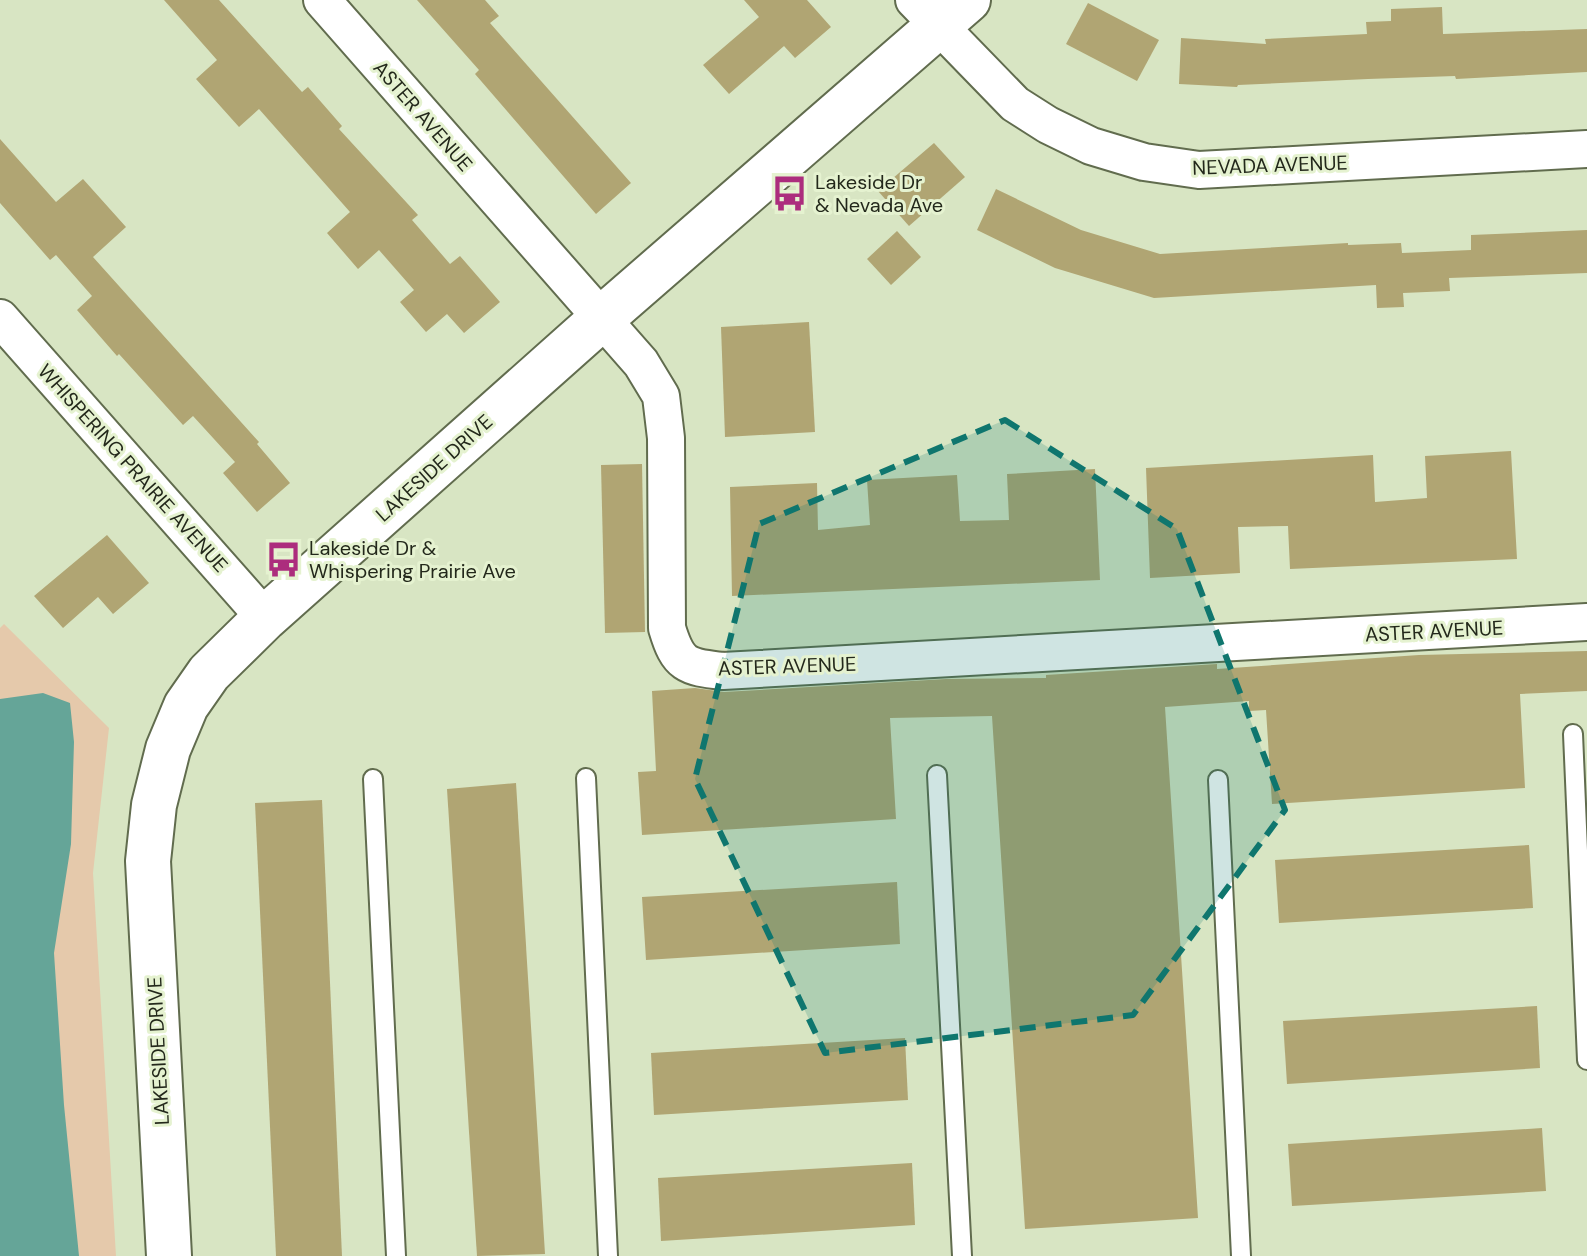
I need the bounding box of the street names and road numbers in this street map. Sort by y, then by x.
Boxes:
street label: ASTER AVENUE [368,55,478,177]
street label: NEVADA AVENUE [1192,149,1348,181]
street label: WHISPERING PRAIRIE AVENUE [32,358,234,578]
street label: LAKESIDE DRIVE [370,409,498,527]
street label: ASTER AVENUE [1364,614,1504,648]
street label: ASTER AVENUE [717,651,857,681]
street label: LAKESIDE DRIVE [141,976,175,1126]

